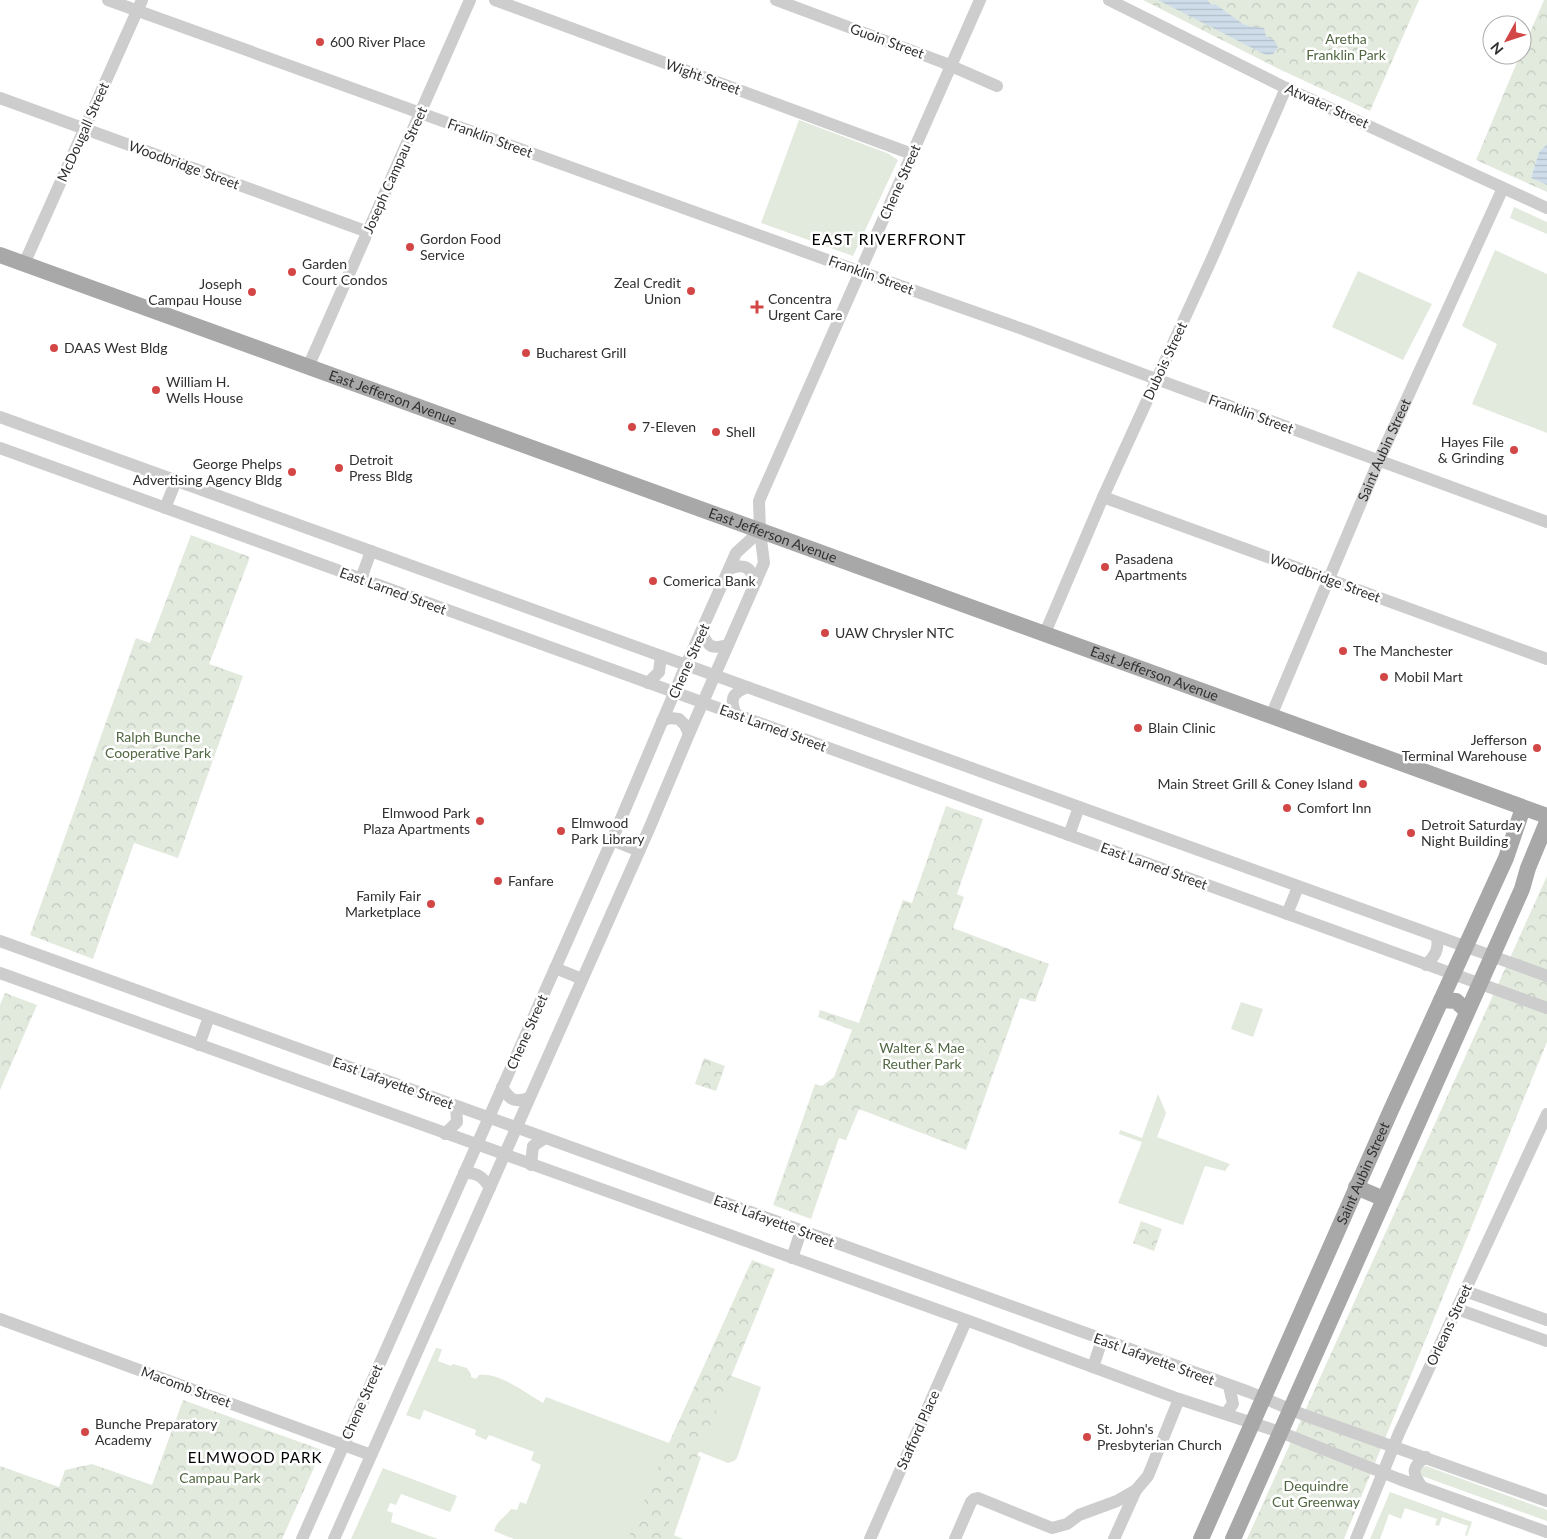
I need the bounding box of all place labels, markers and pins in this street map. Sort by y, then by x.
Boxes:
place label: 600 River Place [330,33,425,50]
marker: 600 River Place [314,36,326,48]
place label: Gordon Food Service [420,230,501,263]
marker: Gordon Food Service [404,241,416,253]
place label: Garden Court Condos [302,255,387,288]
marker: Garden Court Condos [286,266,298,278]
place label: Zeal Credit Union [614,274,681,307]
place label: Joseph Campau House [148,275,242,308]
marker: Zeal Credit Union [685,285,697,297]
marker: Joseph Campau House [246,286,258,298]
place label: Concentra Urgent Care [768,290,842,323]
marker: Concentra Urgent Care [750,300,764,314]
place label: DAAS West Bldg [64,339,167,356]
marker: DAAS West Bldg [48,342,60,354]
place label: Bucharest Grill [536,344,626,361]
marker: Bucharest Grill [520,347,532,359]
place label: William H. Wells House [166,373,243,406]
marker: William H. Wells House [150,384,162,396]
place label: 7-Eleven [642,418,696,435]
marker: 7-Eleven [626,421,638,433]
place label: Shell [726,423,755,440]
marker: Shell [710,426,722,438]
place label: Hayes File & Grinding [1438,433,1504,466]
marker: Hayes File & Grinding [1508,444,1520,456]
place label: Detroit Press Bldg [349,451,413,484]
place label: George Phelps Advertising Agency Bldg [133,455,282,488]
marker: Detroit Press Bldg [333,462,345,474]
marker: George Phelps Advertising Agency Bldg [286,466,298,478]
place label: Pasadena Apartments [1115,550,1187,583]
marker: Pasadena Apartments [1099,561,1111,573]
place label: Comerica Bank [663,572,756,589]
marker: Comerica Bank [647,575,659,587]
place label: UAW Chrysler NTC [835,624,955,641]
marker: UAW Chrysler NTC [819,627,831,639]
place label: The Manchester [1353,642,1453,659]
marker: The Manchester [1337,645,1349,657]
place label: Mobil Mart [1394,668,1463,685]
marker: Mobil Mart [1378,671,1390,683]
place label: Blain Clinic [1148,719,1216,736]
marker: Blain Clinic [1132,722,1144,734]
place label: Jefferson Terminal Warehouse [1402,731,1527,764]
marker: Jefferson Terminal Warehouse [1531,742,1543,754]
place label: Main Street Grill & Coney Island [1157,775,1353,792]
marker: Main Street Grill & Coney Island [1357,778,1369,790]
place label: Comfort Inn [1297,799,1371,816]
marker: Comfort Inn [1281,802,1293,814]
place label: Elmwood Park Plaza Apartments [363,804,471,837]
place label: Elmwood Park Library [571,814,645,847]
marker: Elmwood Park Plaza Apartments [474,815,486,827]
place label: Detroit Saturday Night Building [1421,816,1523,849]
marker: Elmwood Park Library [555,825,567,837]
marker: Detroit Saturday Night Building [1405,827,1417,839]
place label: Fanfare [508,872,554,889]
marker: Fanfare [492,875,504,887]
place label: Family Fair Marketplace [345,887,421,920]
marker: Family Fair Marketplace [425,898,437,910]
place label: Bunche Preparatory Academy [95,1415,218,1448]
place label: St. John's Presbyterian Church [1097,1420,1222,1453]
marker: Bunche Preparatory Academy [79,1426,91,1438]
marker: St. John's Presbyterian Church [1081,1431,1093,1443]

